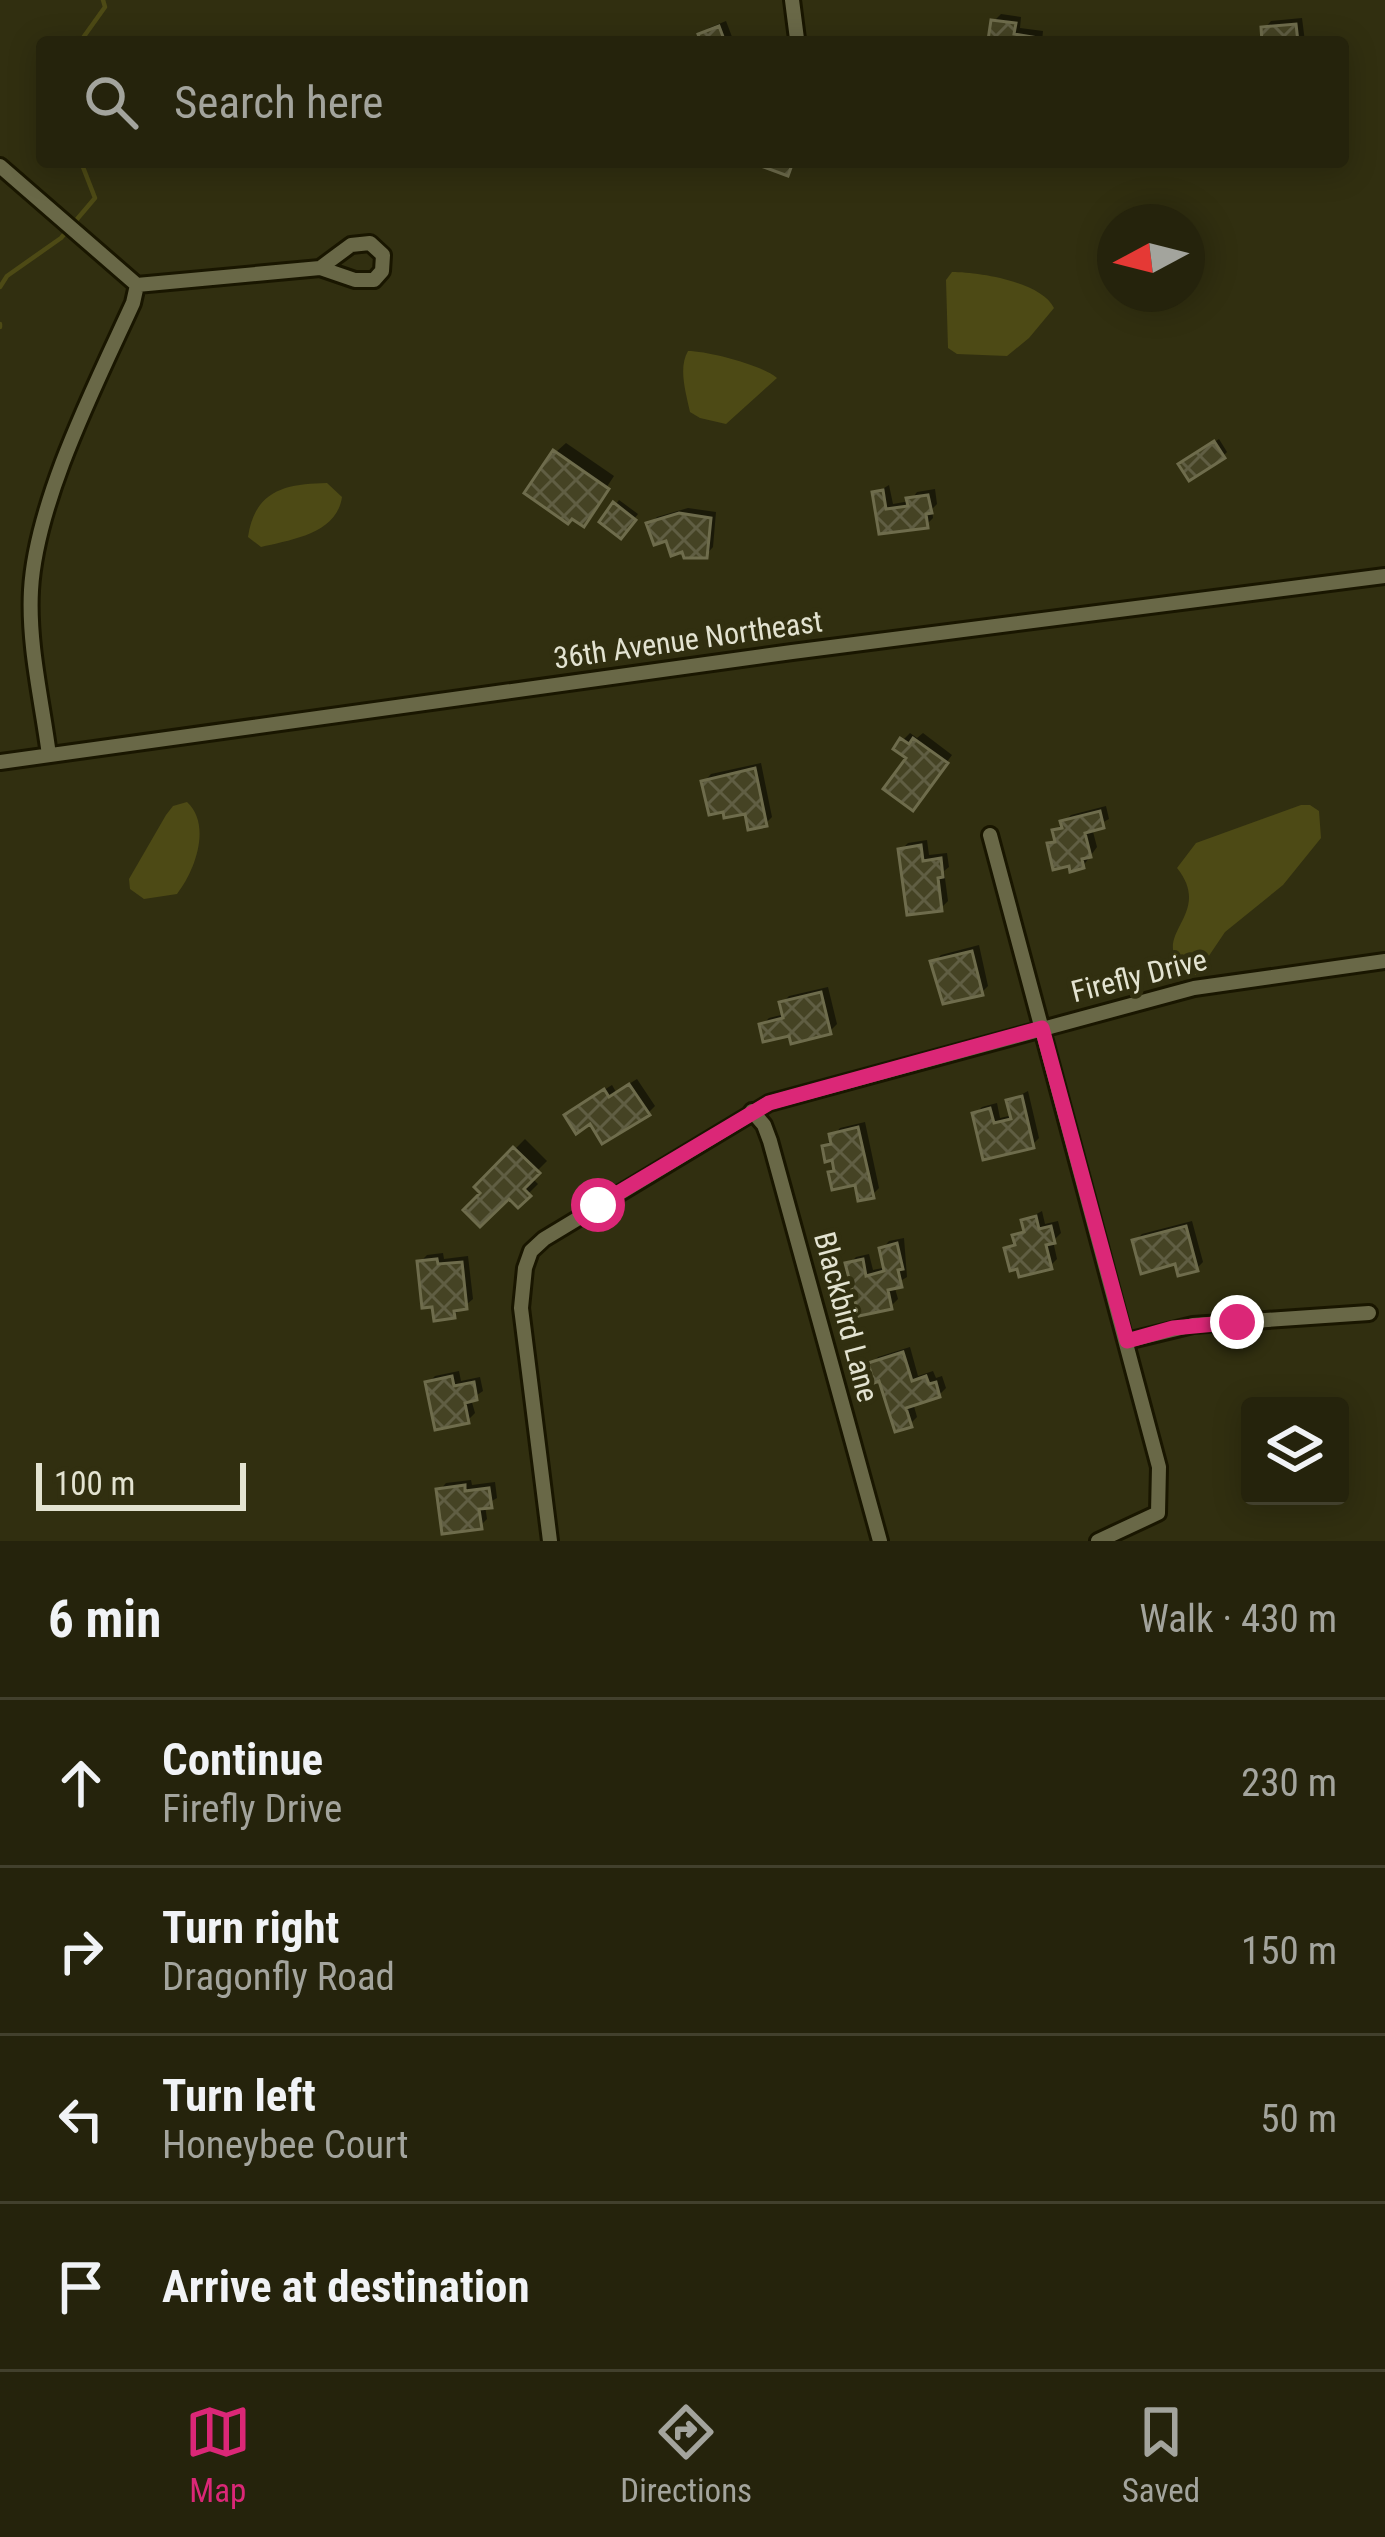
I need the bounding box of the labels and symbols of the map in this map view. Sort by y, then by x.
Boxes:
north arrow [1097,204,1205,312]
street label: 36th Avenue Northeast [551,603,825,676]
street label: Firefly Drive [1067,942,1210,1009]
route start [571,1178,625,1232]
street label: Blackbird Lane [807,1228,886,1406]
route end [1210,1295,1264,1349]
scale bar [36,1457,246,1510]

